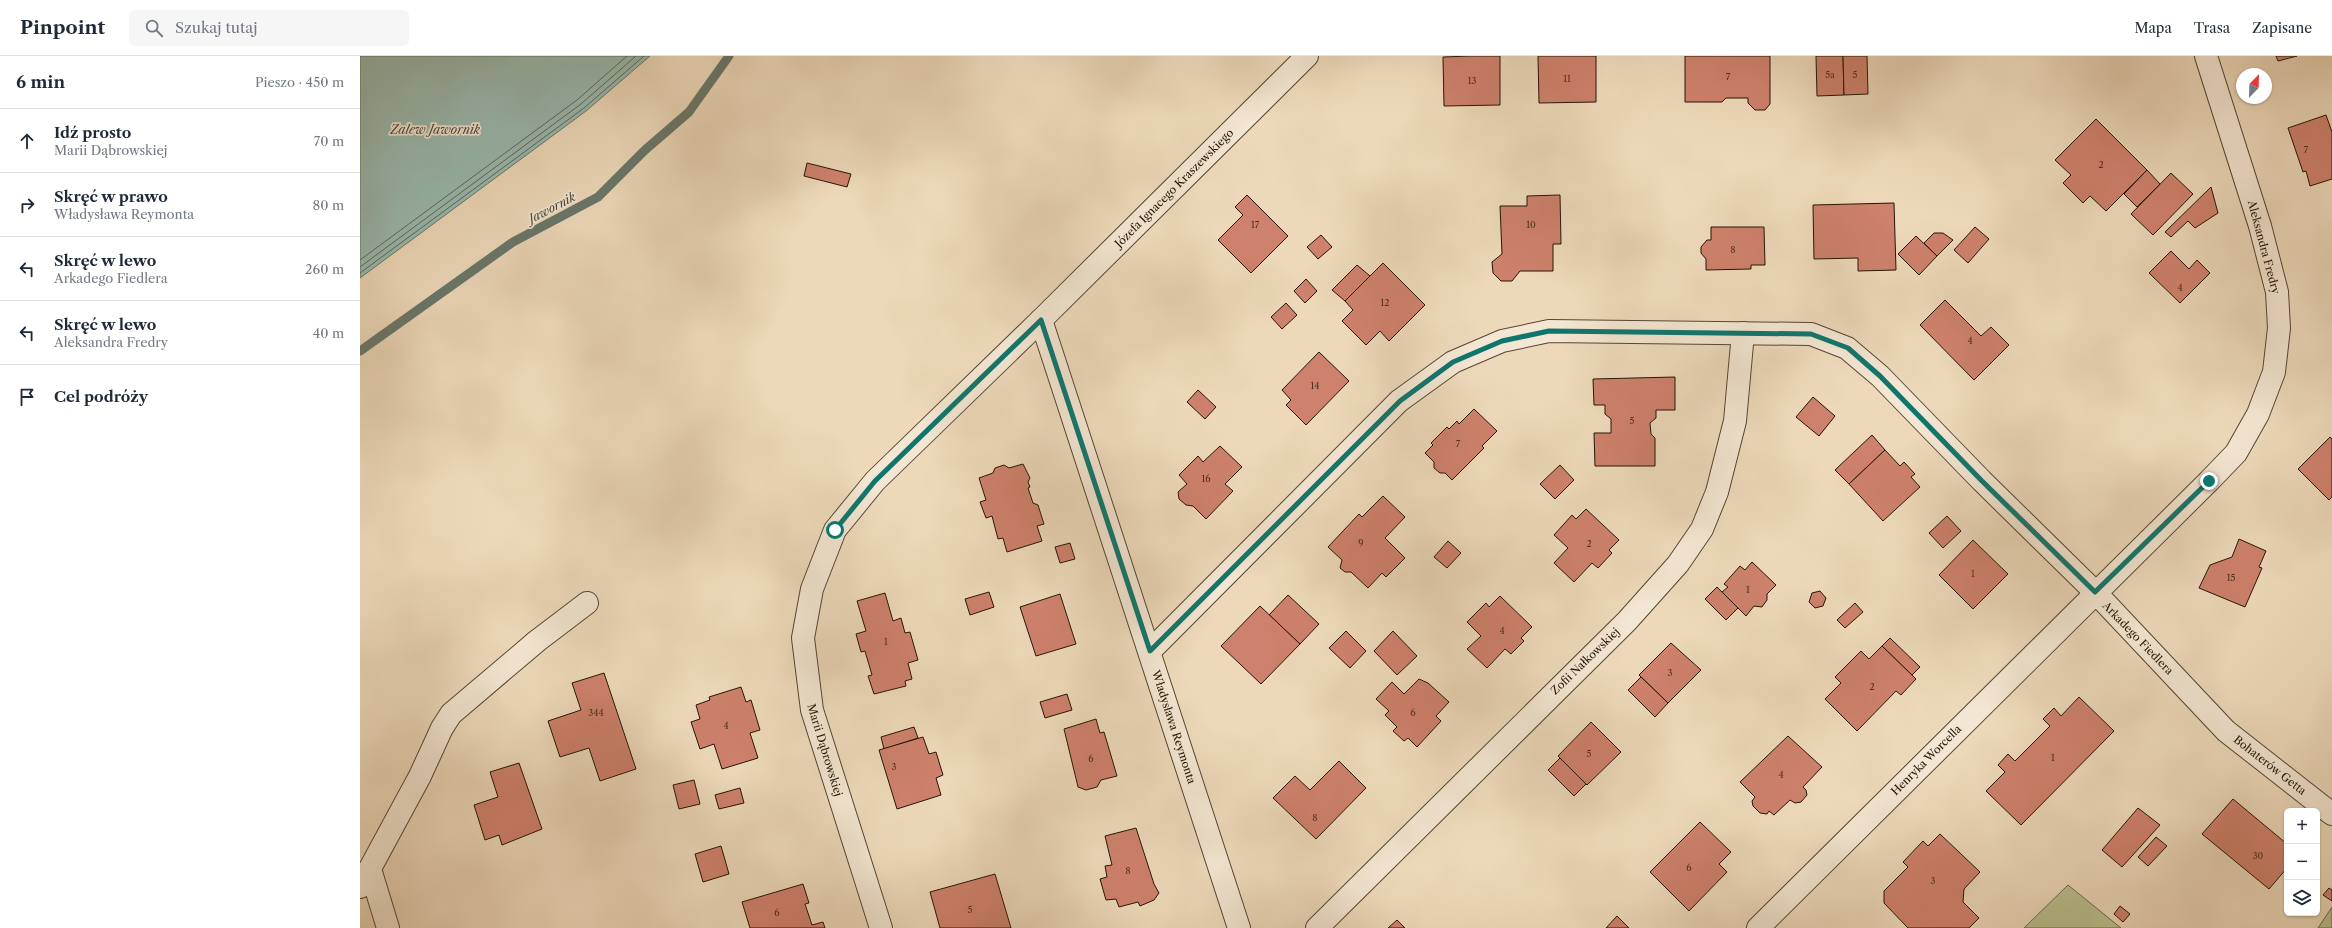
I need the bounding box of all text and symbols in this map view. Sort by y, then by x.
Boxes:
search box [129,10,409,46]
text: Pinpoint [20,16,105,39]
icon: search [143,17,165,39]
text: Szukaj tutaj [175,18,257,37]
text: Mapa [2134,19,2172,37]
text: Trasa [2194,19,2230,37]
text: Zapisane [2252,19,2312,37]
north arrow [2236,68,2272,104]
house number: 5a [1825,69,1835,80]
house number: 5 [1853,69,1858,80]
house number: 7 [1726,71,1731,82]
text: 6 min [16,72,65,92]
house number: 11 [1563,73,1571,84]
text: Pieszo · 450 m [255,74,344,90]
house number: 13 [1468,75,1476,86]
water label: Zalew Jawornik [389,122,481,137]
text: Idź prosto [54,123,131,142]
street label: Józefa Ignacego Kraszewskiego [1110,126,1236,252]
icon: ahead [16,130,38,152]
text: 70 m [314,133,344,149]
text: Marii Dąbrowskiej [54,142,168,158]
house number: 7 [2304,144,2309,155]
house number: 2 [2098,159,2104,170]
text: Skręć w prawo [54,187,168,206]
water label: Jawornik [522,189,578,228]
icon: right [16,194,38,216]
text: 80 m [312,197,344,213]
street label: Aleksandra Fredry [2244,198,2283,296]
text: Władysława Reymonta [54,206,194,222]
house number: 17 [1251,219,1260,230]
house number: 10 [1526,219,1536,230]
house number: 8 [1730,244,1736,255]
text: Skręć w lewo [54,251,156,270]
icon: left [16,258,38,280]
text: 260 m [305,261,344,277]
text: Arkadego Fiedlera [54,270,168,286]
house number: 4 [2177,282,2183,293]
house number: 12 [1381,297,1389,308]
text: Skręć w lewo [54,315,156,334]
icon: left [16,322,38,344]
text: 40 m [313,325,344,341]
text: Aleksandra Fredry [54,334,168,350]
house number: 4 [1967,335,1973,346]
house number: 14 [1311,380,1320,391]
icon: arrive [16,386,38,408]
text: Cel podróży [54,387,148,406]
house number: 5 [1630,415,1635,426]
house number: 7 [1456,438,1461,449]
route end [2200,472,2218,490]
house number: 16 [1201,473,1211,484]
route start [826,521,844,539]
house number: 9 [1358,537,1364,548]
house number: 2 [1586,538,1592,549]
house number: 1 [1971,568,1975,579]
house number: 15 [2227,572,2235,583]
house number: 1 [1746,584,1750,595]
street label: Arkadego Fiedlera [2099,598,2177,678]
house number: 4 [1499,625,1505,636]
street label: Zofii Nałkowskiej [1548,625,1622,697]
house number: 1 [884,636,888,647]
street label: Władysława Reymonta [1149,667,1199,786]
house number: 3 [1668,667,1673,678]
house number: 2 [1869,681,1875,692]
street label: Marii Dąbrowskiej [804,702,846,798]
house number: 344 [588,707,604,718]
house number: 6 [1410,707,1416,718]
house number: 4 [723,720,729,731]
street label: Henryka Worcella [1888,722,1964,798]
street label: Bohaterów Getta [2231,732,2309,798]
house number: 5 [1587,748,1592,759]
house number: 1 [2051,752,2055,763]
house number: 6 [1088,753,1094,764]
house number: 3 [892,761,897,772]
house number: 4 [1778,769,1784,780]
map controls [2284,808,2320,916]
button: + [2284,808,2320,844]
house number: 8 [1312,812,1318,823]
button: − [2284,844,2320,880]
house number: 30 [2253,850,2264,861]
house number: 6 [1686,862,1692,873]
house number: 8 [1125,865,1131,876]
house number: 3 [1931,875,1936,886]
button: layers [2284,880,2320,916]
house number: 5 [968,904,973,915]
house number: 6 [774,907,780,918]

